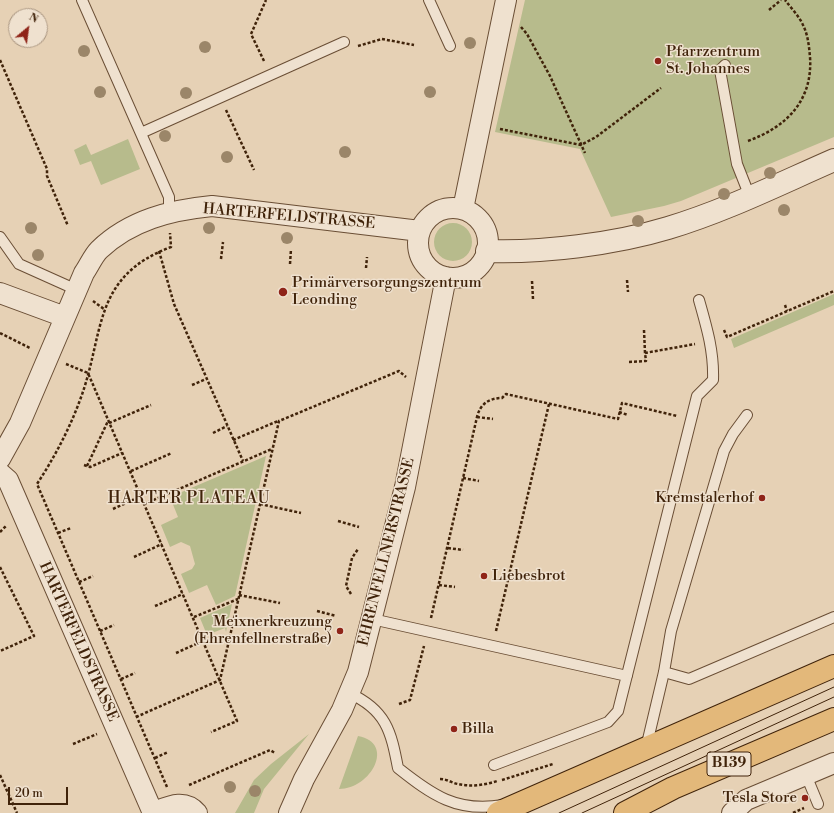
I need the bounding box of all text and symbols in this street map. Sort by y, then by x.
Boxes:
north arrow [8,8,48,48]
text: N [26,10,41,27]
place label: Pfarrzentrum St. Johannes [666,43,760,78]
marker: Pfarrzentrum St. Johannes [653,56,663,66]
street label: HARTERFELDSTRASSE [202,200,376,234]
place label: Primärversorgungszentrum Leonding [292,274,482,309]
marker: Primärversorgungszentrum Leonding [277,286,289,298]
street label: EHRENFELLNERSTRASSE [355,456,419,648]
district label: HARTER PLATEAU [108,489,270,509]
place label: Kremstalerhof [655,489,754,507]
marker: Kremstalerhof [757,493,767,503]
street label: HARTERFELDSTRASSE [35,559,121,725]
place label: Liebesbrot [492,567,566,585]
marker: Liebesbrot [479,571,489,581]
place label: Meixnerkreuzung (Ehrenfellnerstraße) [194,613,332,648]
marker: Meixnerkreuzung (Ehrenfellnerstraße) [335,626,345,636]
place label: Billa [462,720,494,738]
marker: Billa [449,724,459,734]
road number: B139 [707,752,751,776]
scale bar [10,779,70,805]
text: 20 m [15,786,43,801]
place label: Tesla Store [722,789,797,807]
marker: Tesla Store [800,793,810,803]

